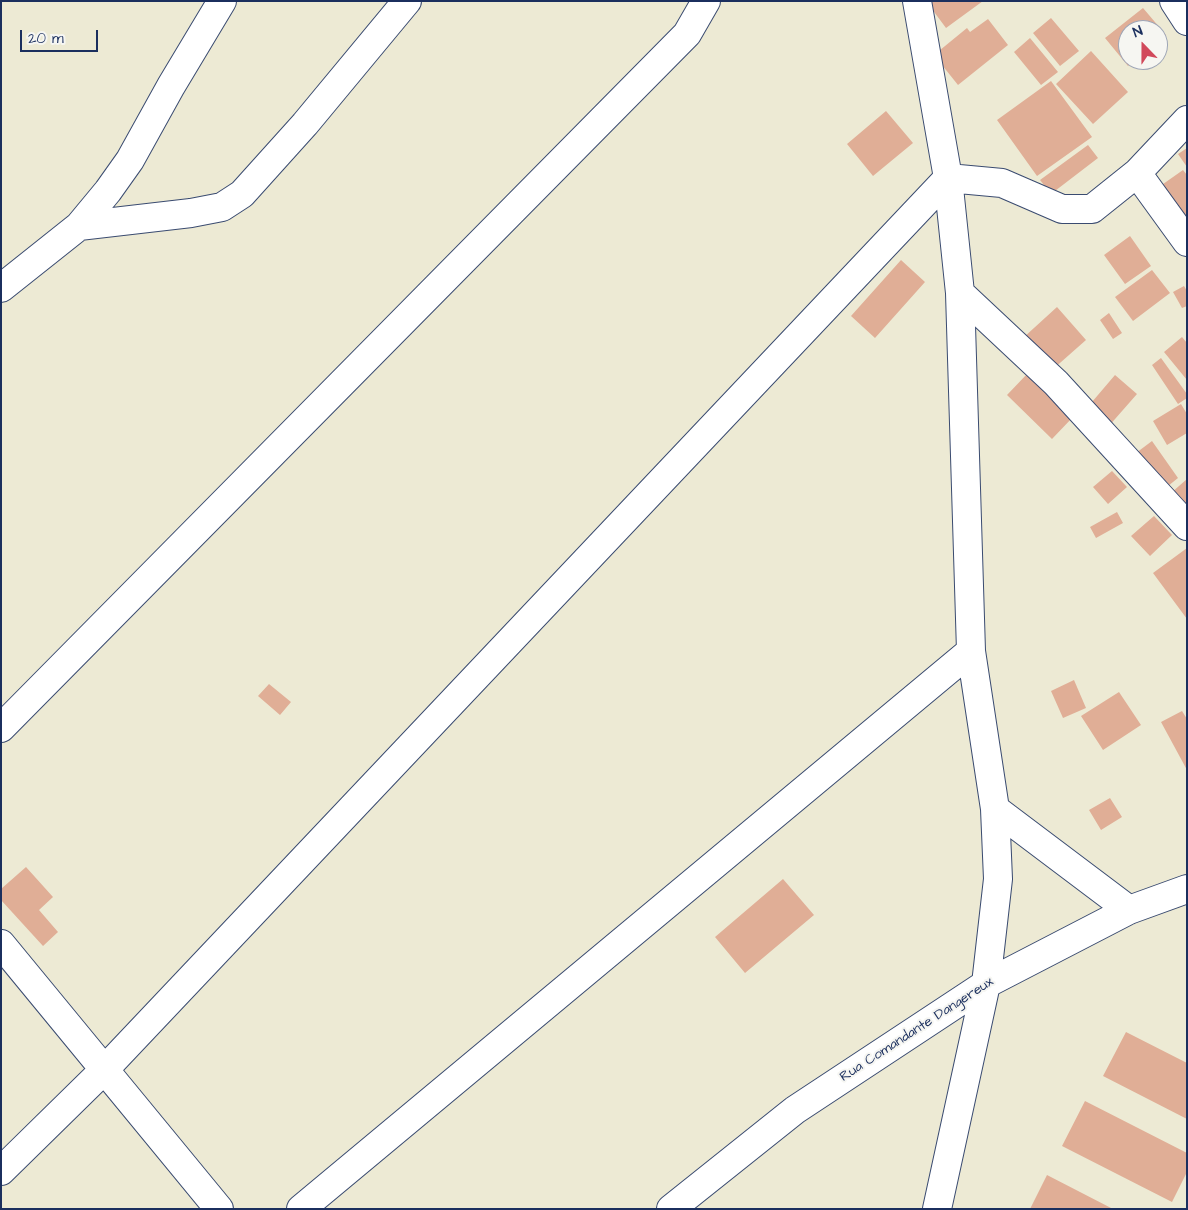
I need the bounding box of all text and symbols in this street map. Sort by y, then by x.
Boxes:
scale bar [22,20,100,52]
north arrow [1118,20,1168,70]
text: N [1130,21,1146,43]
text: 20 m [28,28,64,49]
street label: Rua Comandante Dangereux [837,974,997,1086]

